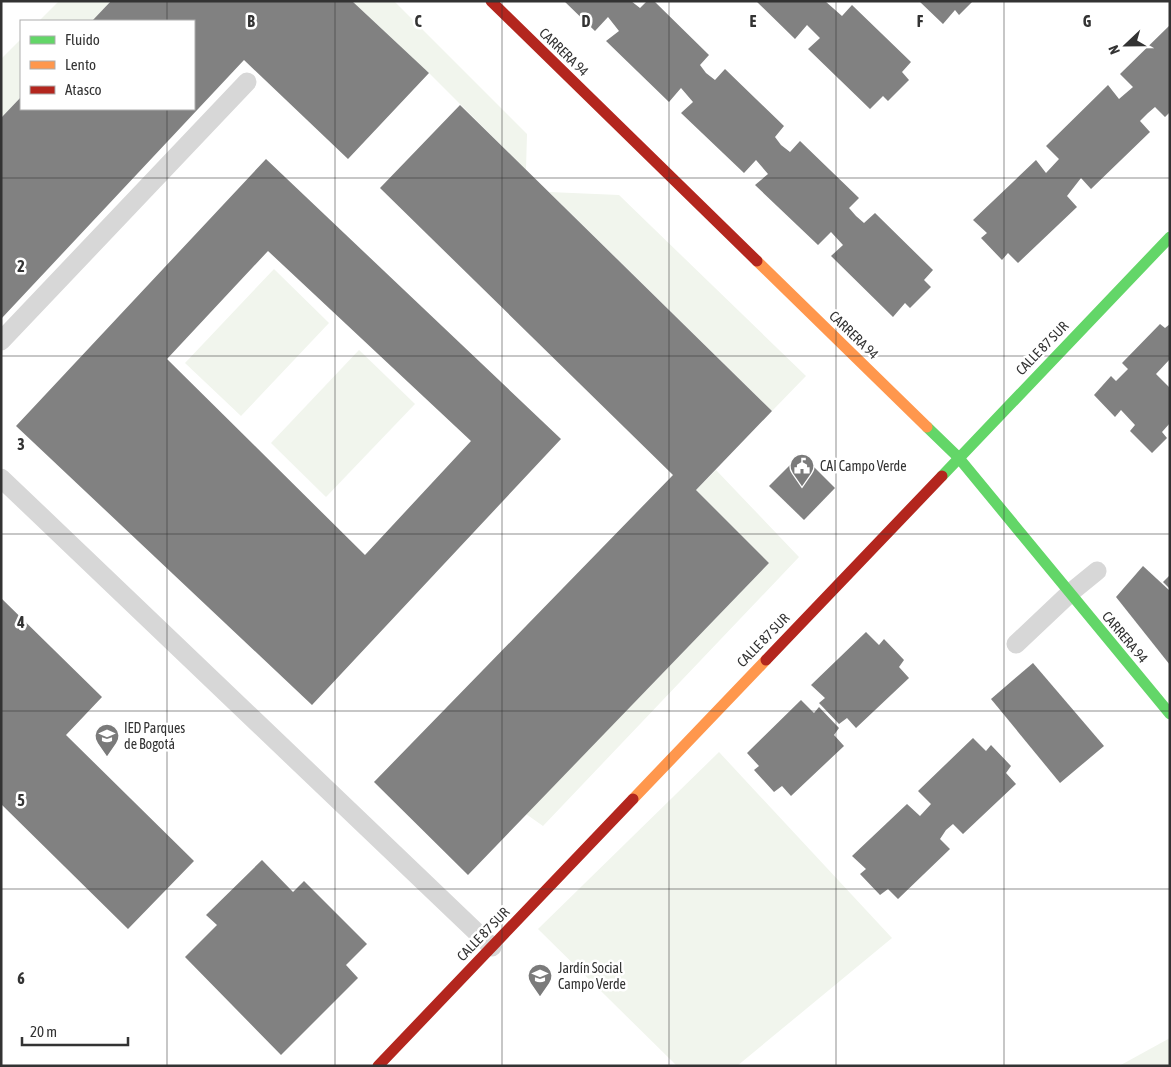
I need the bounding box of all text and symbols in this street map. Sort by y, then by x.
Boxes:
text: B [247,12,255,30]
text: C [414,12,422,30]
text: D [582,12,591,30]
text: E [750,12,757,30]
text: F [917,12,924,30]
text: G [1083,12,1092,30]
legend [20,20,195,110]
north arrow [1101,20,1151,70]
street label: CARRERA 94 [536,25,592,80]
text: Fluido [65,31,100,48]
text: N [1105,43,1123,57]
text: Lento [65,56,96,73]
text: Atasco [65,81,102,98]
text: 2 [17,257,25,275]
street label: CARRERA 94 [826,308,882,363]
street label: CALLE 87 SUR [1013,318,1071,378]
text: 3 [17,435,25,453]
public building icon: CAI Campo Verde [789,453,815,487]
place label: CAI Campo Verde [820,458,907,474]
street label: CARRERA 94 [1099,608,1151,666]
street label: CALLE 87 SUR [734,610,792,670]
text: 4 [16,613,25,631]
place label: IED Parques de Bogotá [124,720,185,752]
school or university icon: IED Parques de Bogotá [94,723,120,757]
text: 5 [17,791,25,809]
street label: CALLE 87 SUR [454,904,512,964]
place label: Jardín Social Campo Verde [558,960,626,992]
school or university icon: Jardín Social Campo Verde [527,963,553,997]
text: 6 [17,969,25,987]
scale bar [22,1014,129,1046]
text: 20 m [30,1023,57,1040]

